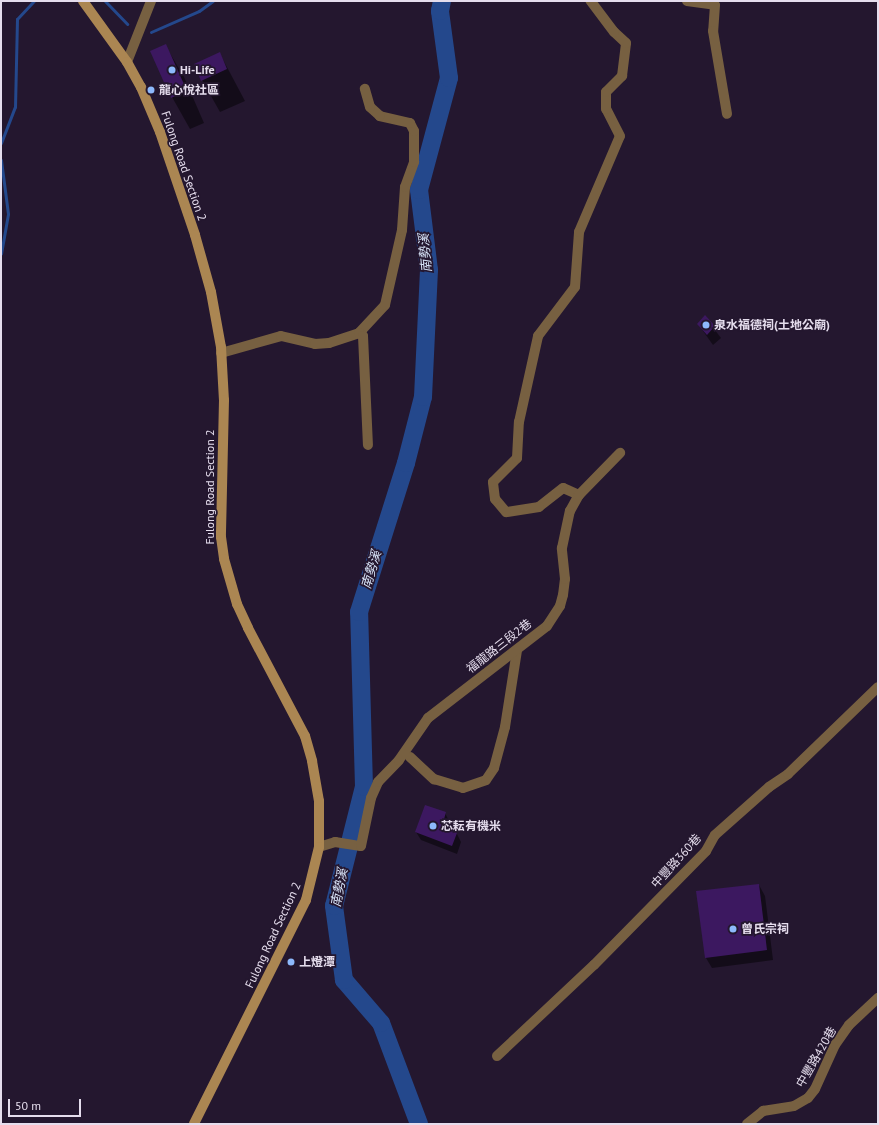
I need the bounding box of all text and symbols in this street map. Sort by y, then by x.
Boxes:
place label: Hi-Life [180,63,215,77]
marker: Hi-Life [167,65,177,75]
place label: 龍心悅社區 [159,83,219,97]
marker: 龍心悅社區 [146,85,156,95]
street label: Fulong Road Section 2 [158,109,210,223]
water label: 南勢溪 [417,233,435,273]
place label: 泉水福德祠(土地公廟) [714,318,830,332]
marker: 泉水福德祠(土地公廟) [701,320,711,330]
street label: Fulong Road Section 2 [203,429,217,545]
water label: 南勢溪 [359,549,385,591]
street label: 福龍路三段2巷 [464,616,534,676]
place label: 芯耘有機米 [441,819,501,833]
marker: 芯耘有機米 [428,821,438,831]
street label: 中豐路360巷 [648,831,704,891]
water label: 南勢溪 [329,867,351,909]
street label: Fulong Road Section 2 [242,880,304,990]
place label: 曾氏宗祠 [741,922,789,936]
marker: 曾氏宗祠 [728,924,738,934]
place label: 上燈潭 [299,955,335,969]
marker: 上燈潭 [286,957,296,967]
street label: 中豐路420巷 [793,1024,839,1090]
scale bar [10,1091,83,1117]
text: 50 m [15,1098,41,1113]

